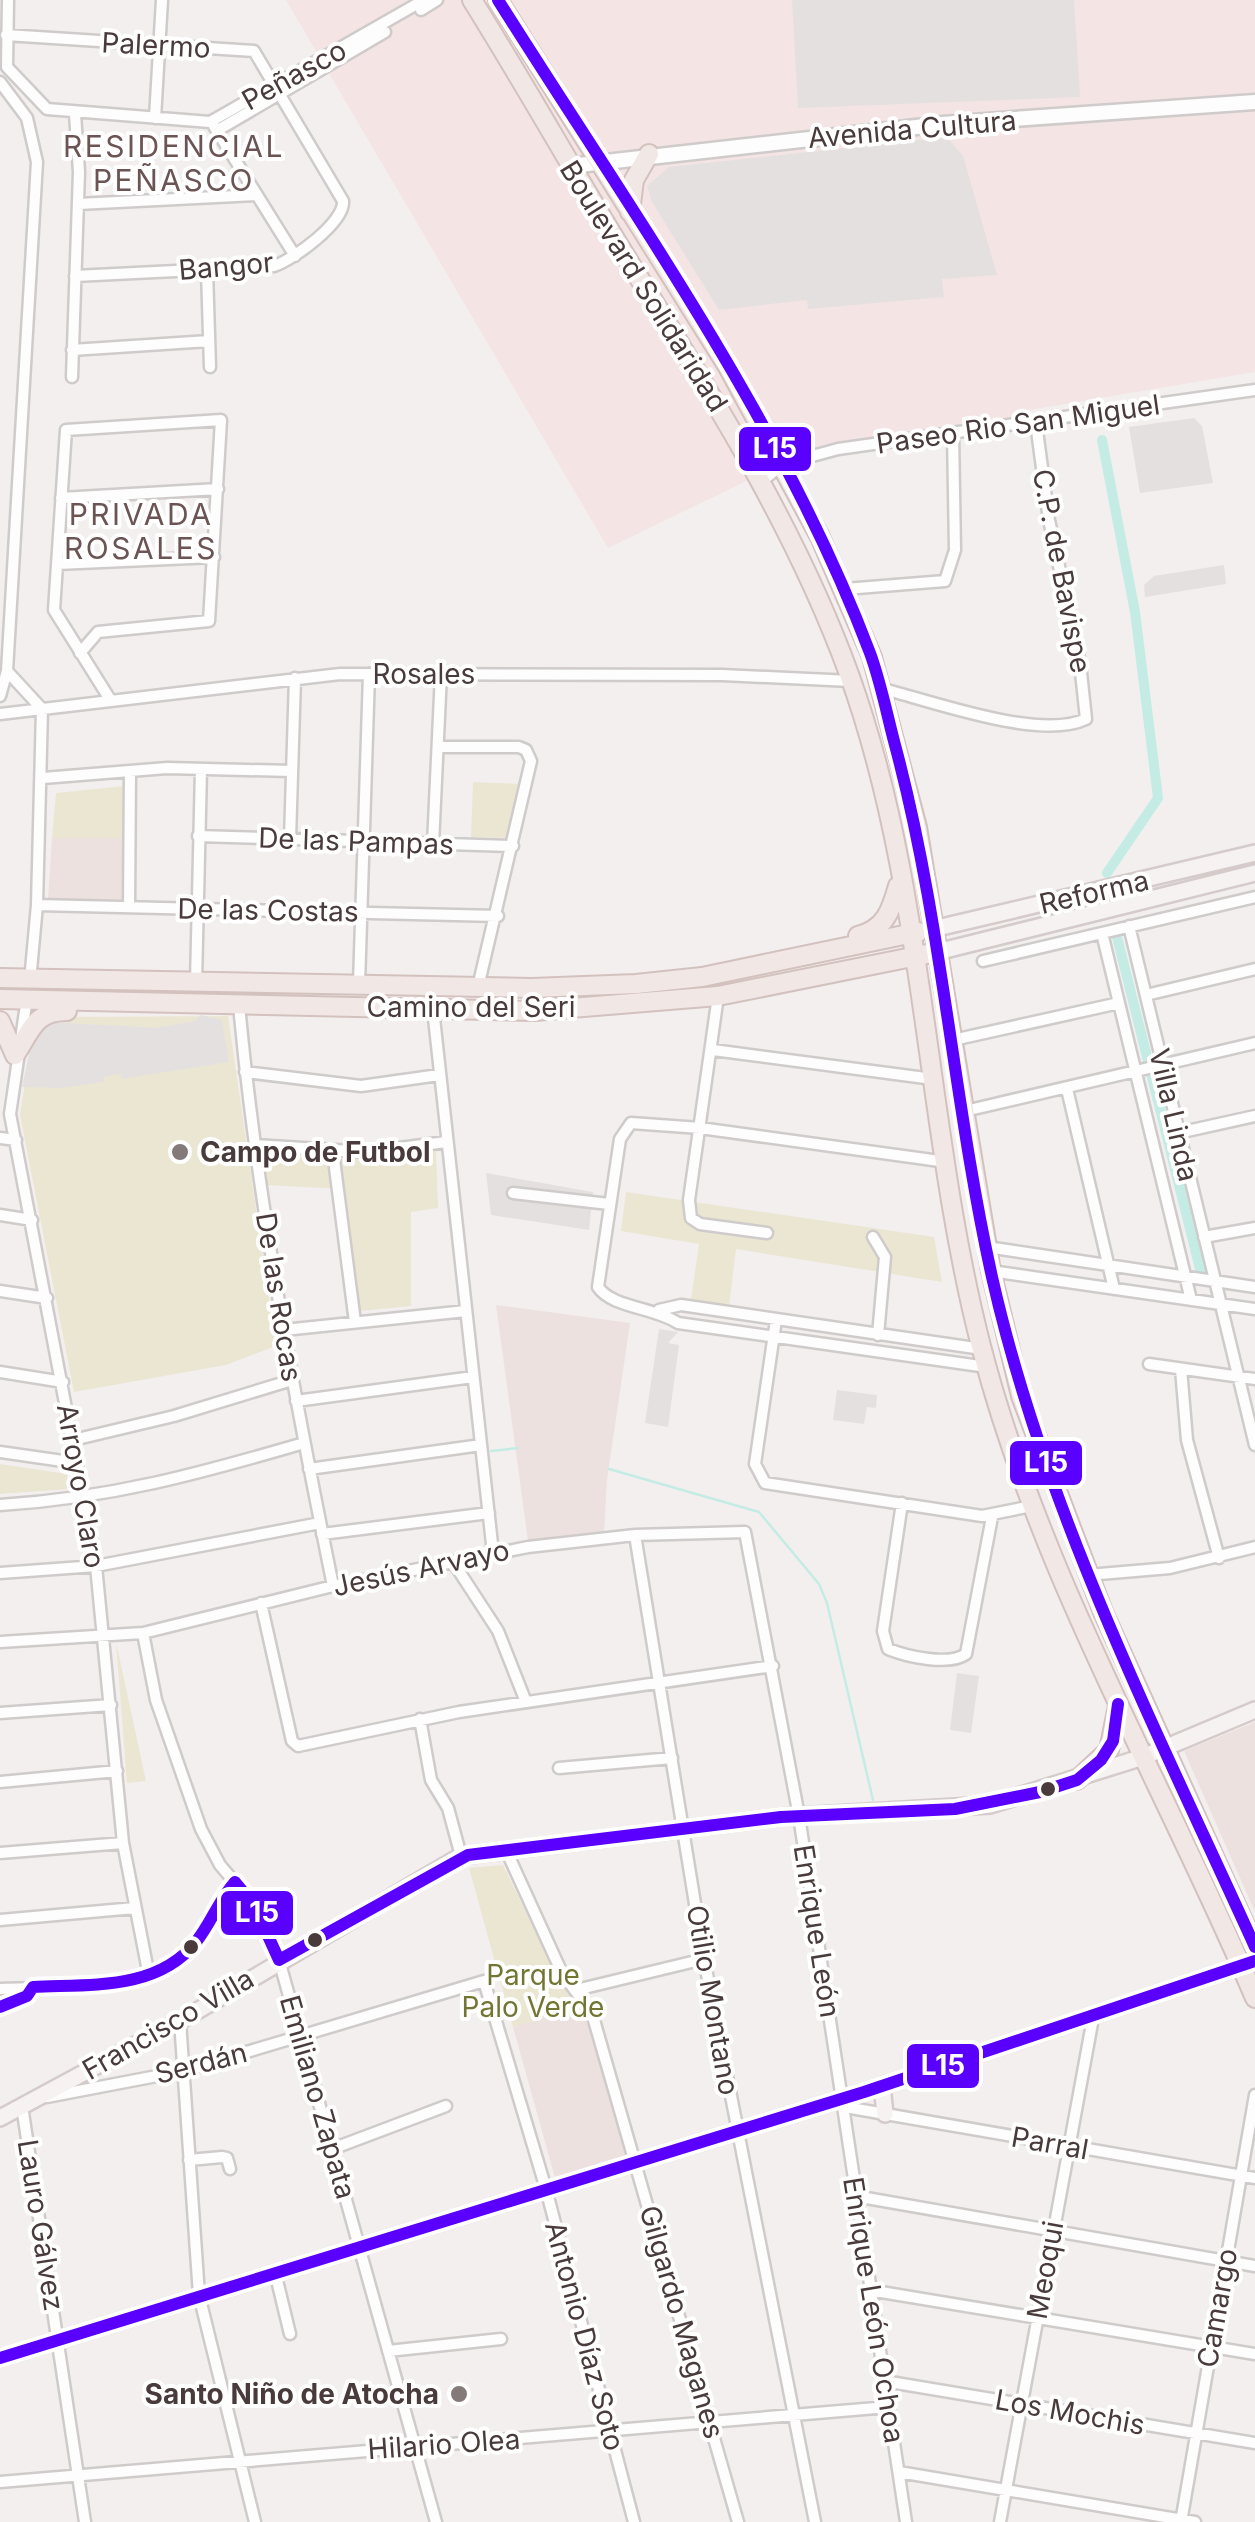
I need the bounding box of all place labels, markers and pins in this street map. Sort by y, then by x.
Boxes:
place label: Campo de Futbol [200,1135,431,1169]
marker: Campo de Futbol [169,1141,191,1163]
unlabelled marker [1038,1779,1058,1799]
unlabelled marker [305,1930,325,1950]
unlabelled marker [181,1937,201,1957]
place label: Santo Niño de Atocha [145,2377,439,2411]
marker: Santo Niño de Atocha [448,2383,470,2405]

